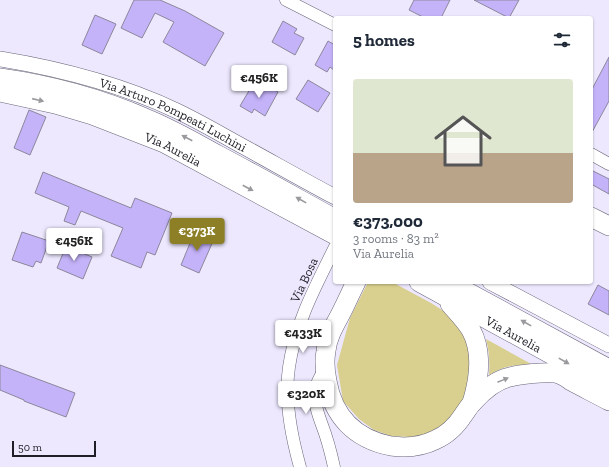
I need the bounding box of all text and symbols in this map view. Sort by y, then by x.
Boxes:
icon: filters [551,29,573,51]
text: 5 homes [353,30,415,50]
pin: €456K [231,65,287,99]
text: €456K [240,70,278,85]
street label: Via Arturo Pompeati Luchini [97,74,250,155]
one-way arrow [32,98,44,104]
icon: home [427,105,499,177]
street label: Via Aurelia [142,129,205,170]
one-way arrow [181,135,192,141]
one-way arrow [242,184,254,191]
one-way arrow [295,197,307,204]
text: €373,000 [353,211,423,231]
pin: €373K [169,218,225,252]
text: €373K [179,223,215,238]
pin: €456K [46,228,102,262]
text: 3 rooms · 83 m² [353,231,439,246]
text: €456K [55,233,93,248]
text: Via Aurelia [353,246,414,261]
street label: Via Bosa [287,255,321,306]
street label: Via Aurelia [482,312,545,355]
pin: €433K [275,320,331,354]
one-way arrow [520,320,531,327]
text: €433K [284,325,322,340]
one-way arrow [558,358,570,365]
one-way arrow [497,376,509,382]
pin: €320K [278,381,334,415]
text: €320K [287,386,325,401]
scale bar [12,439,96,458]
text: 50 m [18,441,42,454]

